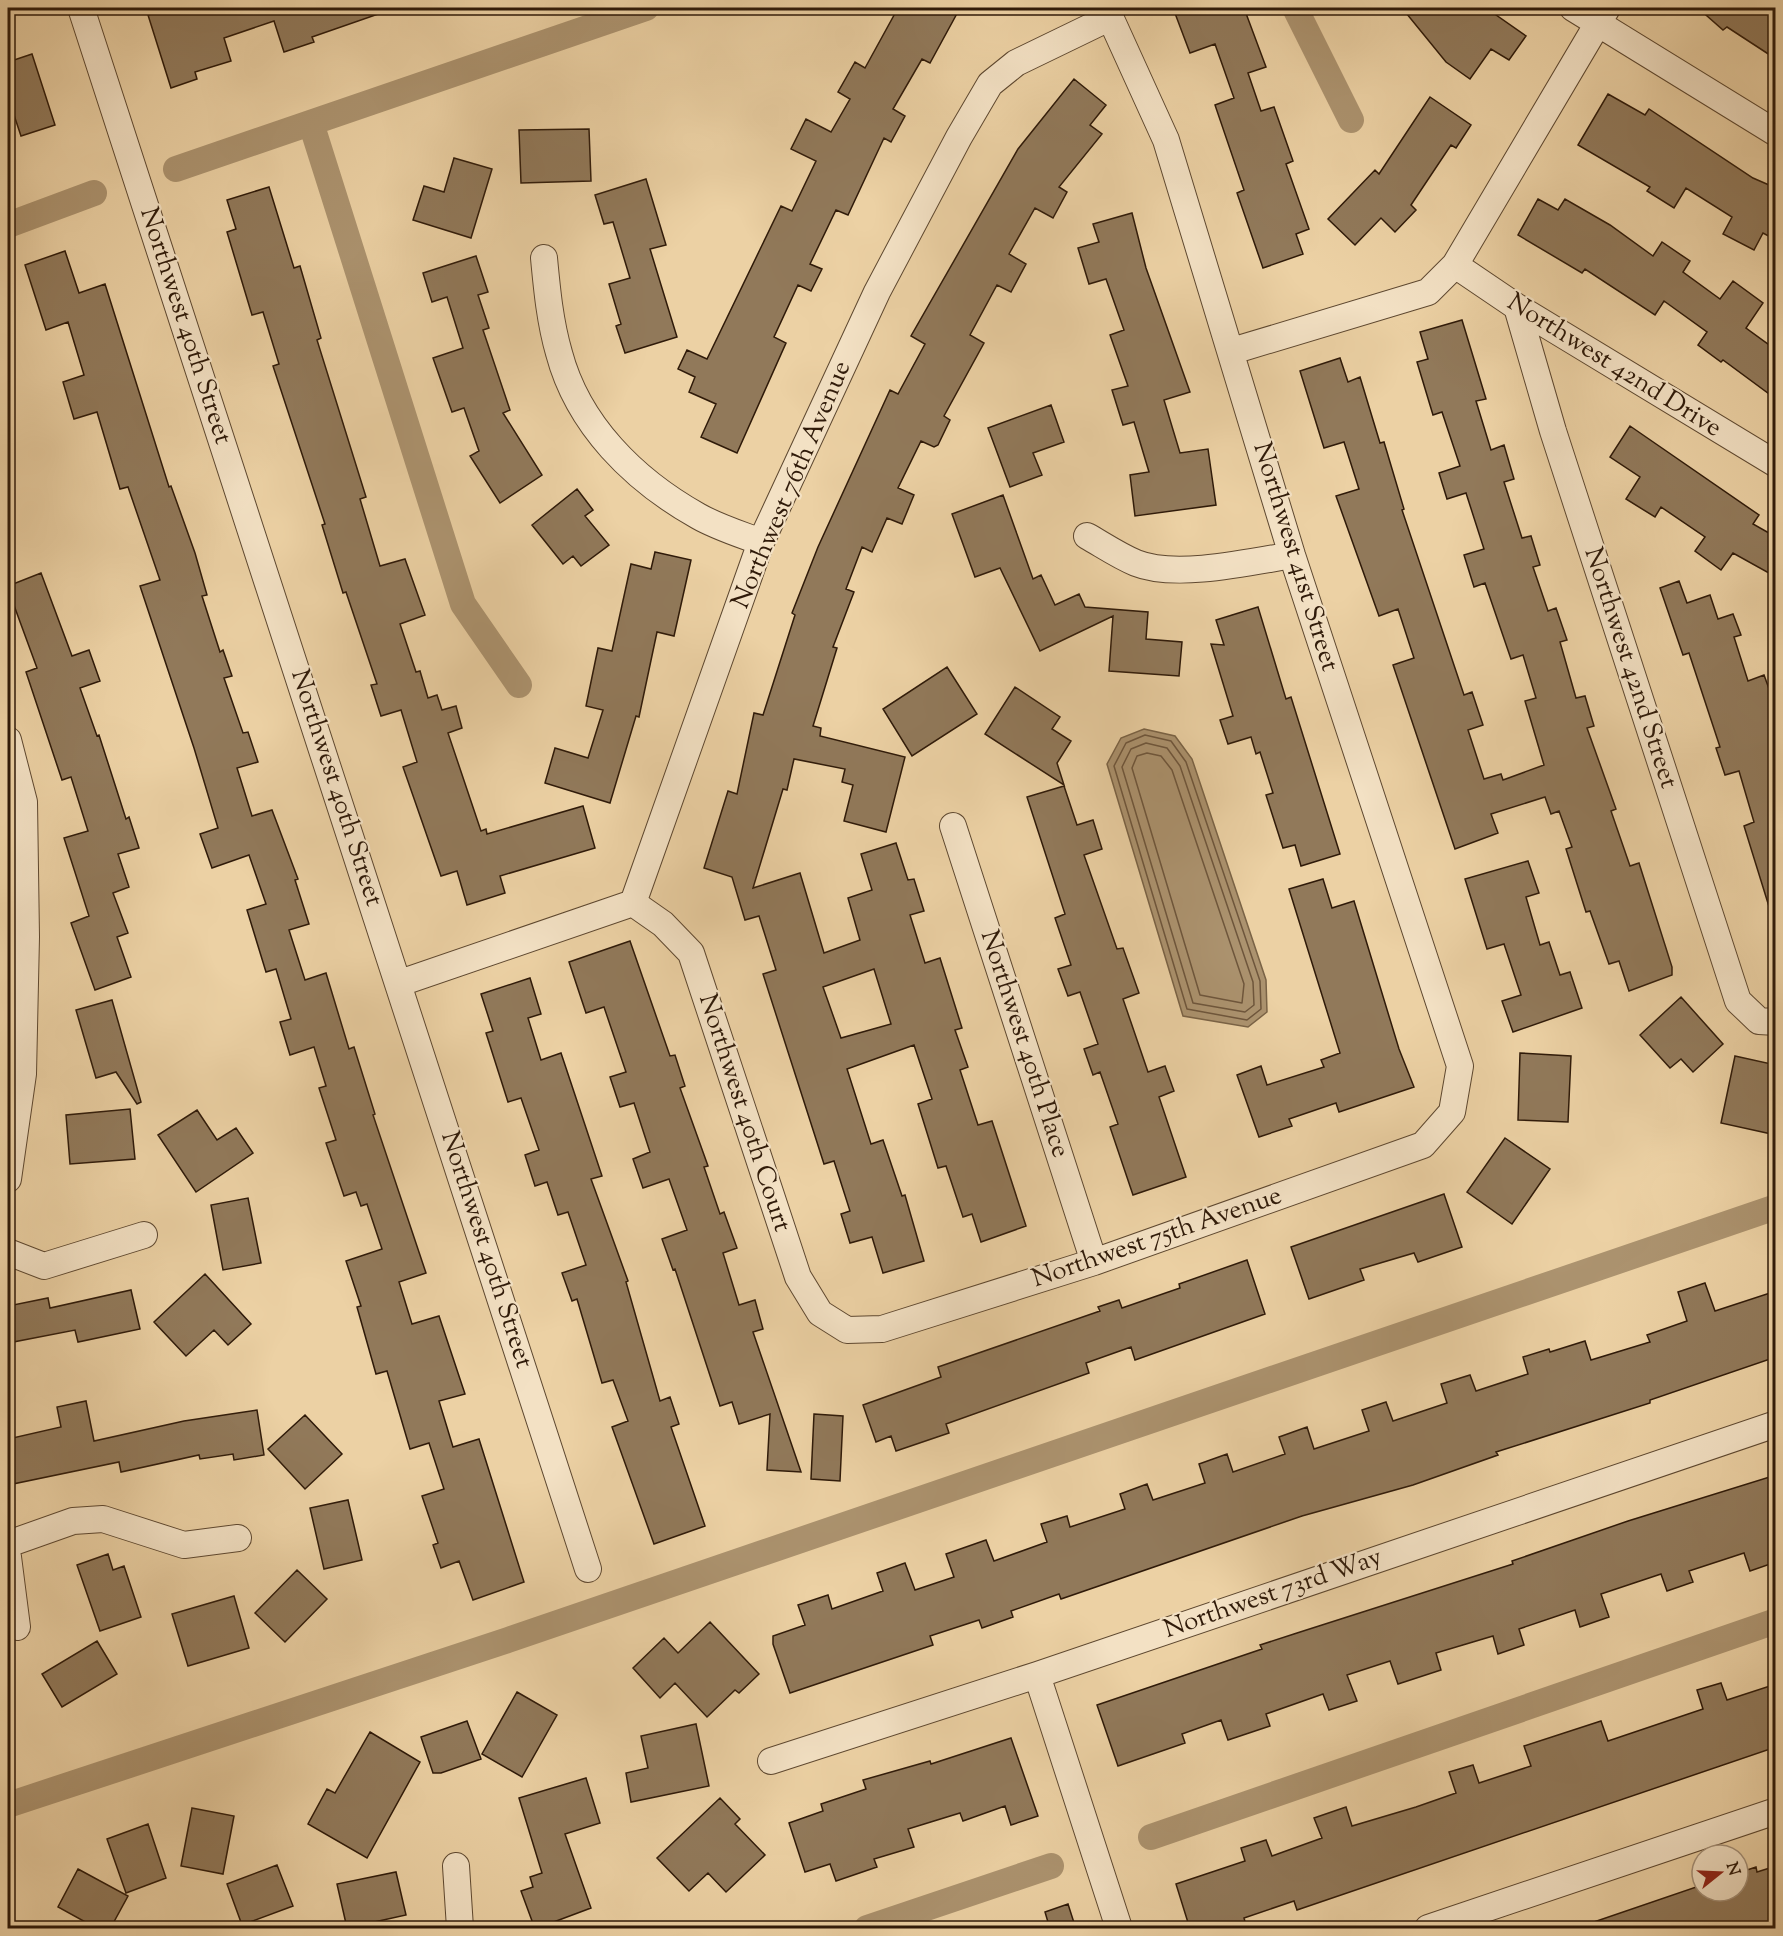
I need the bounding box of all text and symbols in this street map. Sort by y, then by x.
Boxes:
street label: Northwest 40th Street [129,203,241,449]
street label: Northwest 42nd Drive [1500,285,1728,447]
street label: Northwest 76th Avenue [723,355,861,615]
street label: Northwest 41st Street [1243,438,1347,676]
street label: Northwest 42nd Street [1574,543,1686,793]
street label: Northwest 40th Street [280,665,392,911]
street label: Northwest 40th Place [970,925,1078,1163]
street label: Northwest 40th Court [688,989,800,1237]
street label: Northwest 40th Street [430,1127,542,1373]
street label: Northwest 75th Avenue [1027,1178,1287,1298]
street label: Northwest 73rd Way [1159,1539,1387,1649]
north arrow [1690,1843,1750,1903]
text: N [1719,1860,1745,1879]

